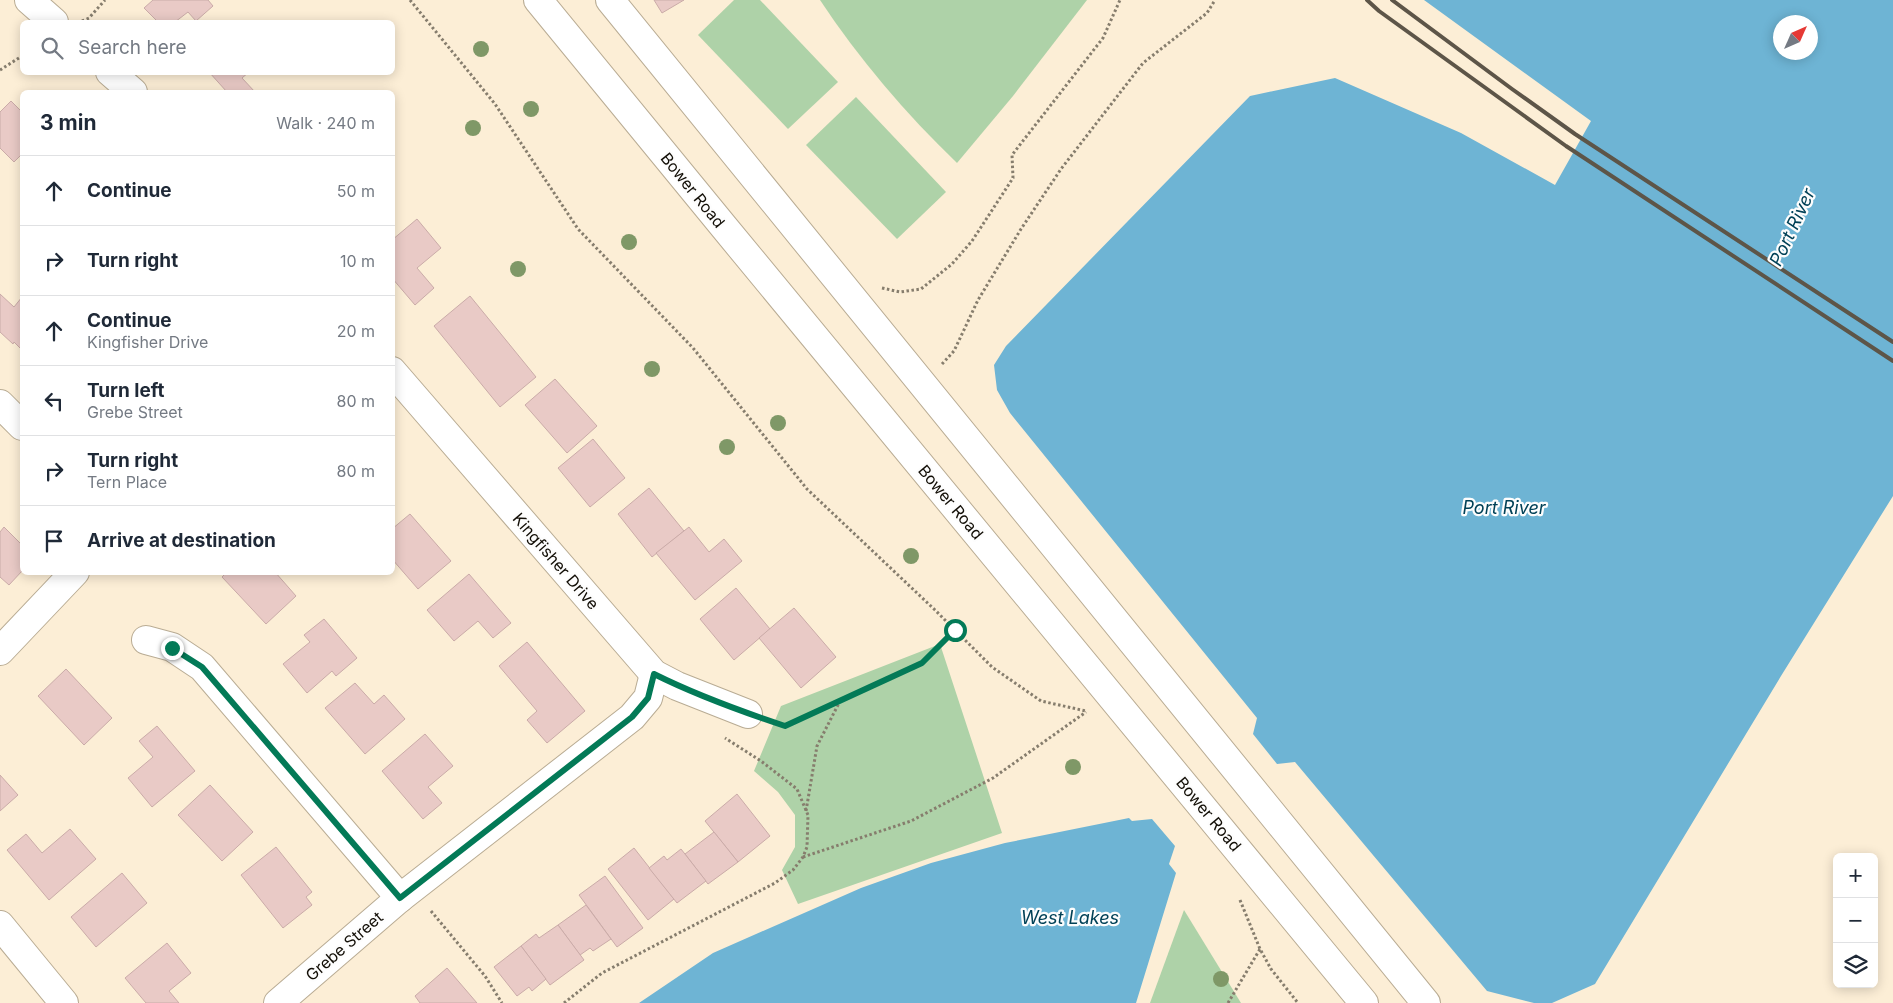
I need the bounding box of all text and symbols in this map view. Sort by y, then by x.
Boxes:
north arrow [1773,15,1818,60]
search box [20,20,395,75]
icon: search [38,34,66,62]
text: Search here [78,36,187,59]
text: 3 min [40,110,96,135]
text: Walk · 240 m [276,113,375,133]
street label: Bower Road [657,148,729,232]
icon: ahead [40,177,68,205]
text: Continue [87,179,172,202]
text: 50 m [337,181,375,201]
water label: Port River [1765,184,1820,269]
icon: right [40,247,68,275]
text: Turn right [87,249,178,272]
text: 10 m [340,251,375,271]
text: Continue [87,309,172,332]
icon: ahead [40,317,68,345]
text: 20 m [337,321,375,341]
text: Kingfisher Drive [87,332,208,352]
text: Turn left [87,379,165,402]
icon: left [40,387,68,415]
text: 80 m [336,391,375,411]
text: Grebe Street [87,402,183,422]
text: Turn right [87,449,178,472]
icon: right [40,457,68,485]
text: 80 m [336,461,375,481]
street label: Bower Road [914,461,988,543]
text: Tern Place [87,472,167,492]
water label: Port River [1462,497,1547,518]
street label: Kingfisher Drive [509,509,603,613]
icon: arrive [40,527,68,555]
text: Arrive at destination [87,529,276,552]
route start [944,619,967,642]
route end [161,637,184,660]
street label: Bower Road [1172,773,1246,855]
map controls [1833,853,1878,988]
button: + [1833,853,1878,898]
button: − [1833,898,1878,943]
street label: Grebe Street [301,907,387,985]
water label: West Lakes [1021,907,1119,928]
button: layers [1833,943,1878,988]

